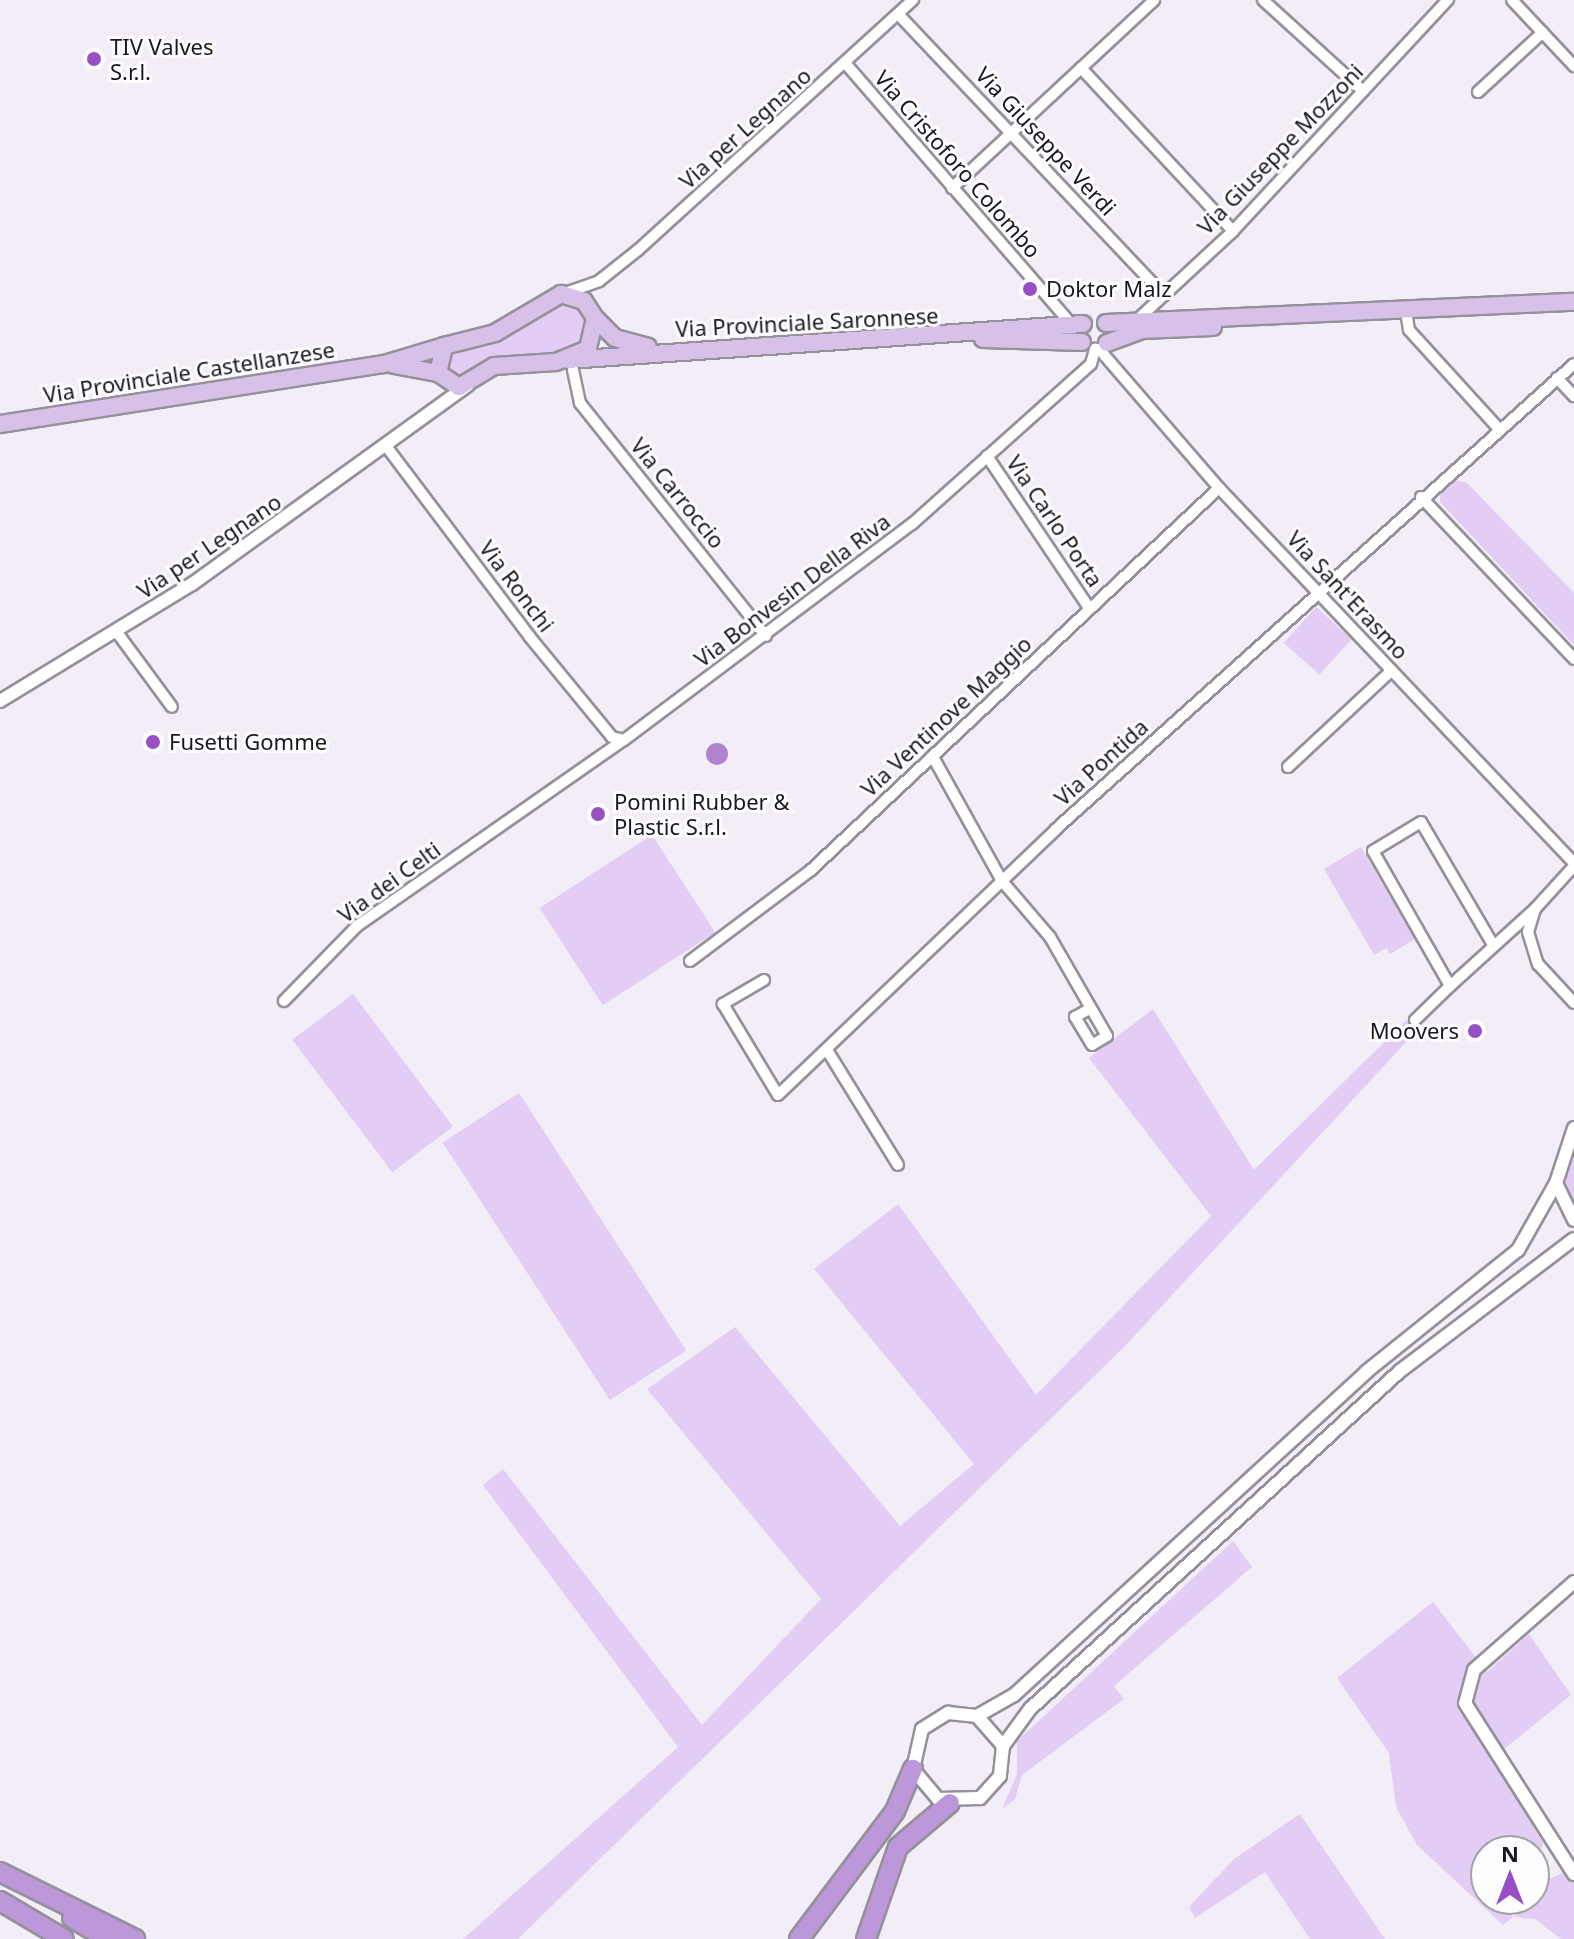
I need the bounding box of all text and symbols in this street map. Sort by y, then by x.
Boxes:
place label: TIV Valves S.r.l. [110,33,214,84]
marker: TIV Valves S.r.l. [85,50,103,68]
street label: Via Giuseppe Mozzoni [1192,58,1368,240]
street label: Via Giuseppe Verdi [970,61,1122,221]
street label: Via per Legnano [674,62,816,194]
street label: Via Cristoforo Colombo [869,65,1047,263]
place label: Doktor Malz [1046,276,1171,302]
marker: Doktor Malz [1021,280,1039,298]
street label: Via Provinciale Saronnese [675,302,939,342]
street label: Via Provinciale Castellanzese [41,336,337,408]
street label: Via Carroccio [625,432,731,554]
street label: Via Carlo Porta [1001,450,1109,592]
street label: Via per Legnano [132,488,286,604]
street label: Via Bonvesin Della Riva [689,508,895,672]
street label: Via Sant'Erasmo [1282,525,1414,665]
street label: Via Ronchi [474,535,560,637]
street label: Via Ventinove Maggio [855,630,1037,802]
street label: Via Pontida [1049,713,1153,811]
place label: Fusetti Gomme [169,729,327,755]
marker: Fusetti Gomme [144,733,162,751]
place label: Pomini Rubber & Plastic S.r.l. [614,788,790,840]
marker: Pomini Rubber & Plastic S.r.l. [589,805,607,823]
street label: Via dei Celti [333,836,445,928]
place label: Moovers [1370,1018,1459,1044]
marker: Moovers [1466,1022,1484,1040]
north arrow [1470,1835,1550,1915]
text: N [1501,1838,1519,1868]

